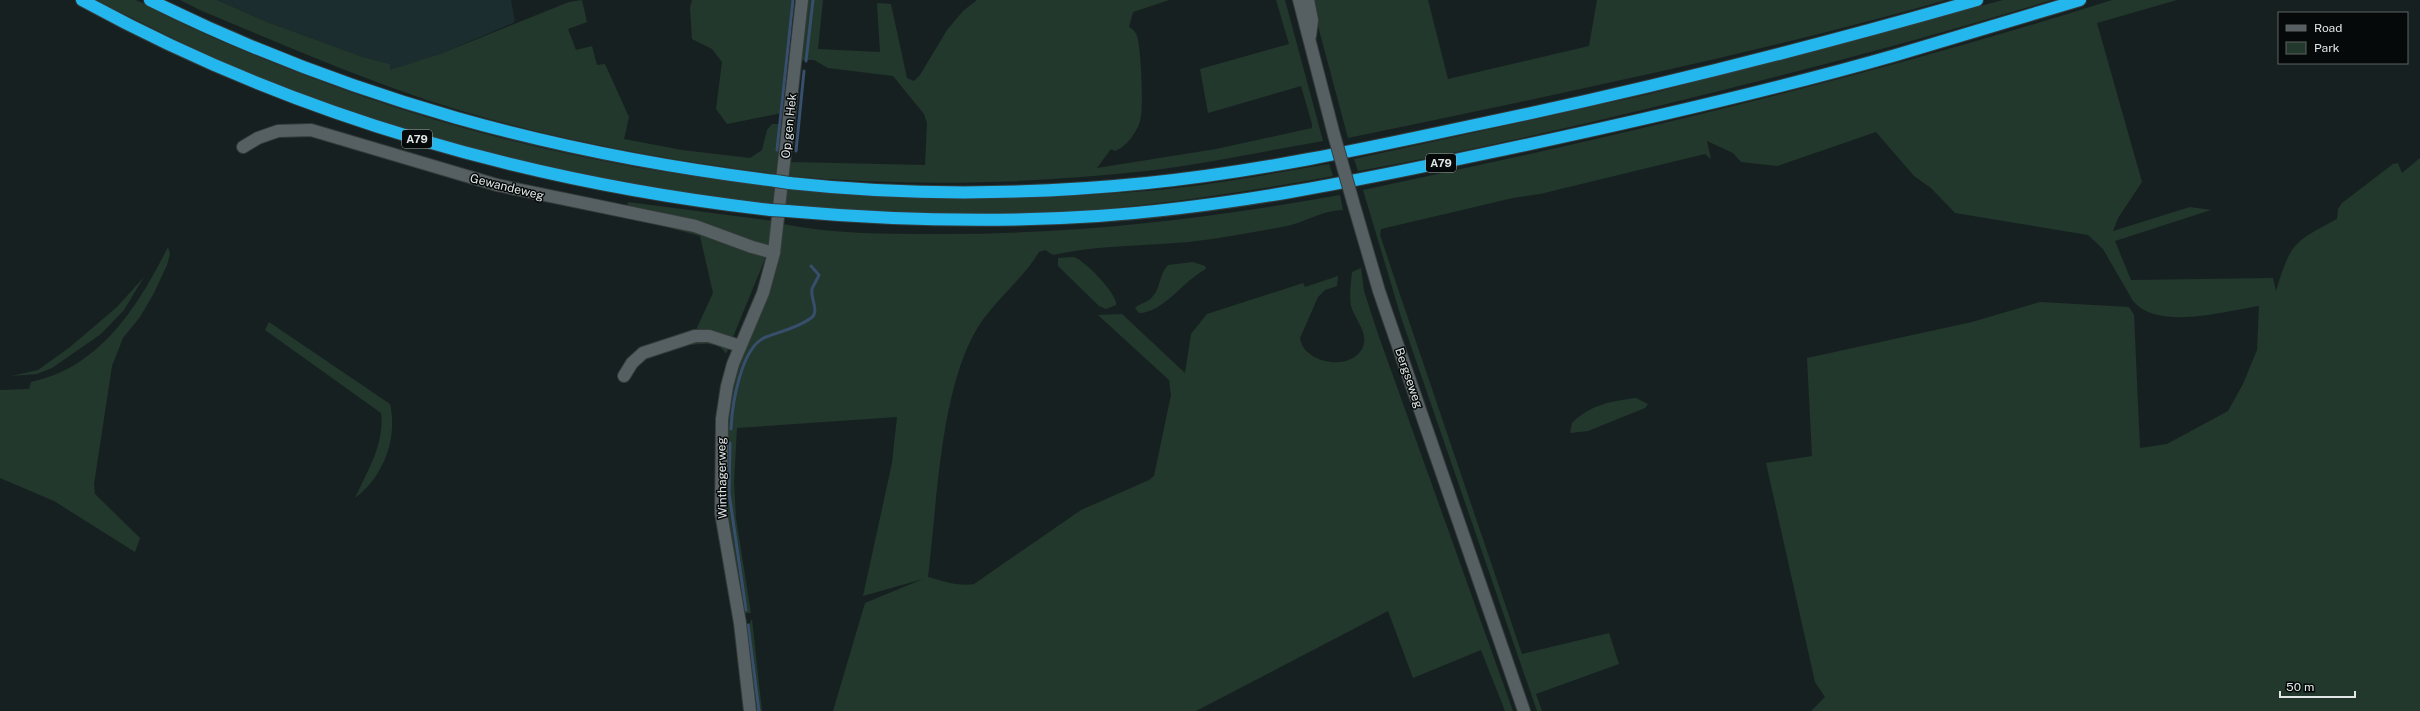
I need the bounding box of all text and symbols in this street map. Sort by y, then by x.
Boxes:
legend [2278,12,2408,64]
text: Road [2314,21,2342,35]
text: Park [2314,41,2340,55]
street label: Op gen Hek [779,93,799,159]
road number: A79 [402,130,432,148]
road number: A79 [1426,154,1456,172]
street label: Gewandeweg [469,171,545,203]
street label: Bergseweg [1392,346,1426,410]
street label: Winthagerweg [714,437,730,519]
scale bar [2280,673,2355,699]
text: 50 m [2286,680,2314,694]

